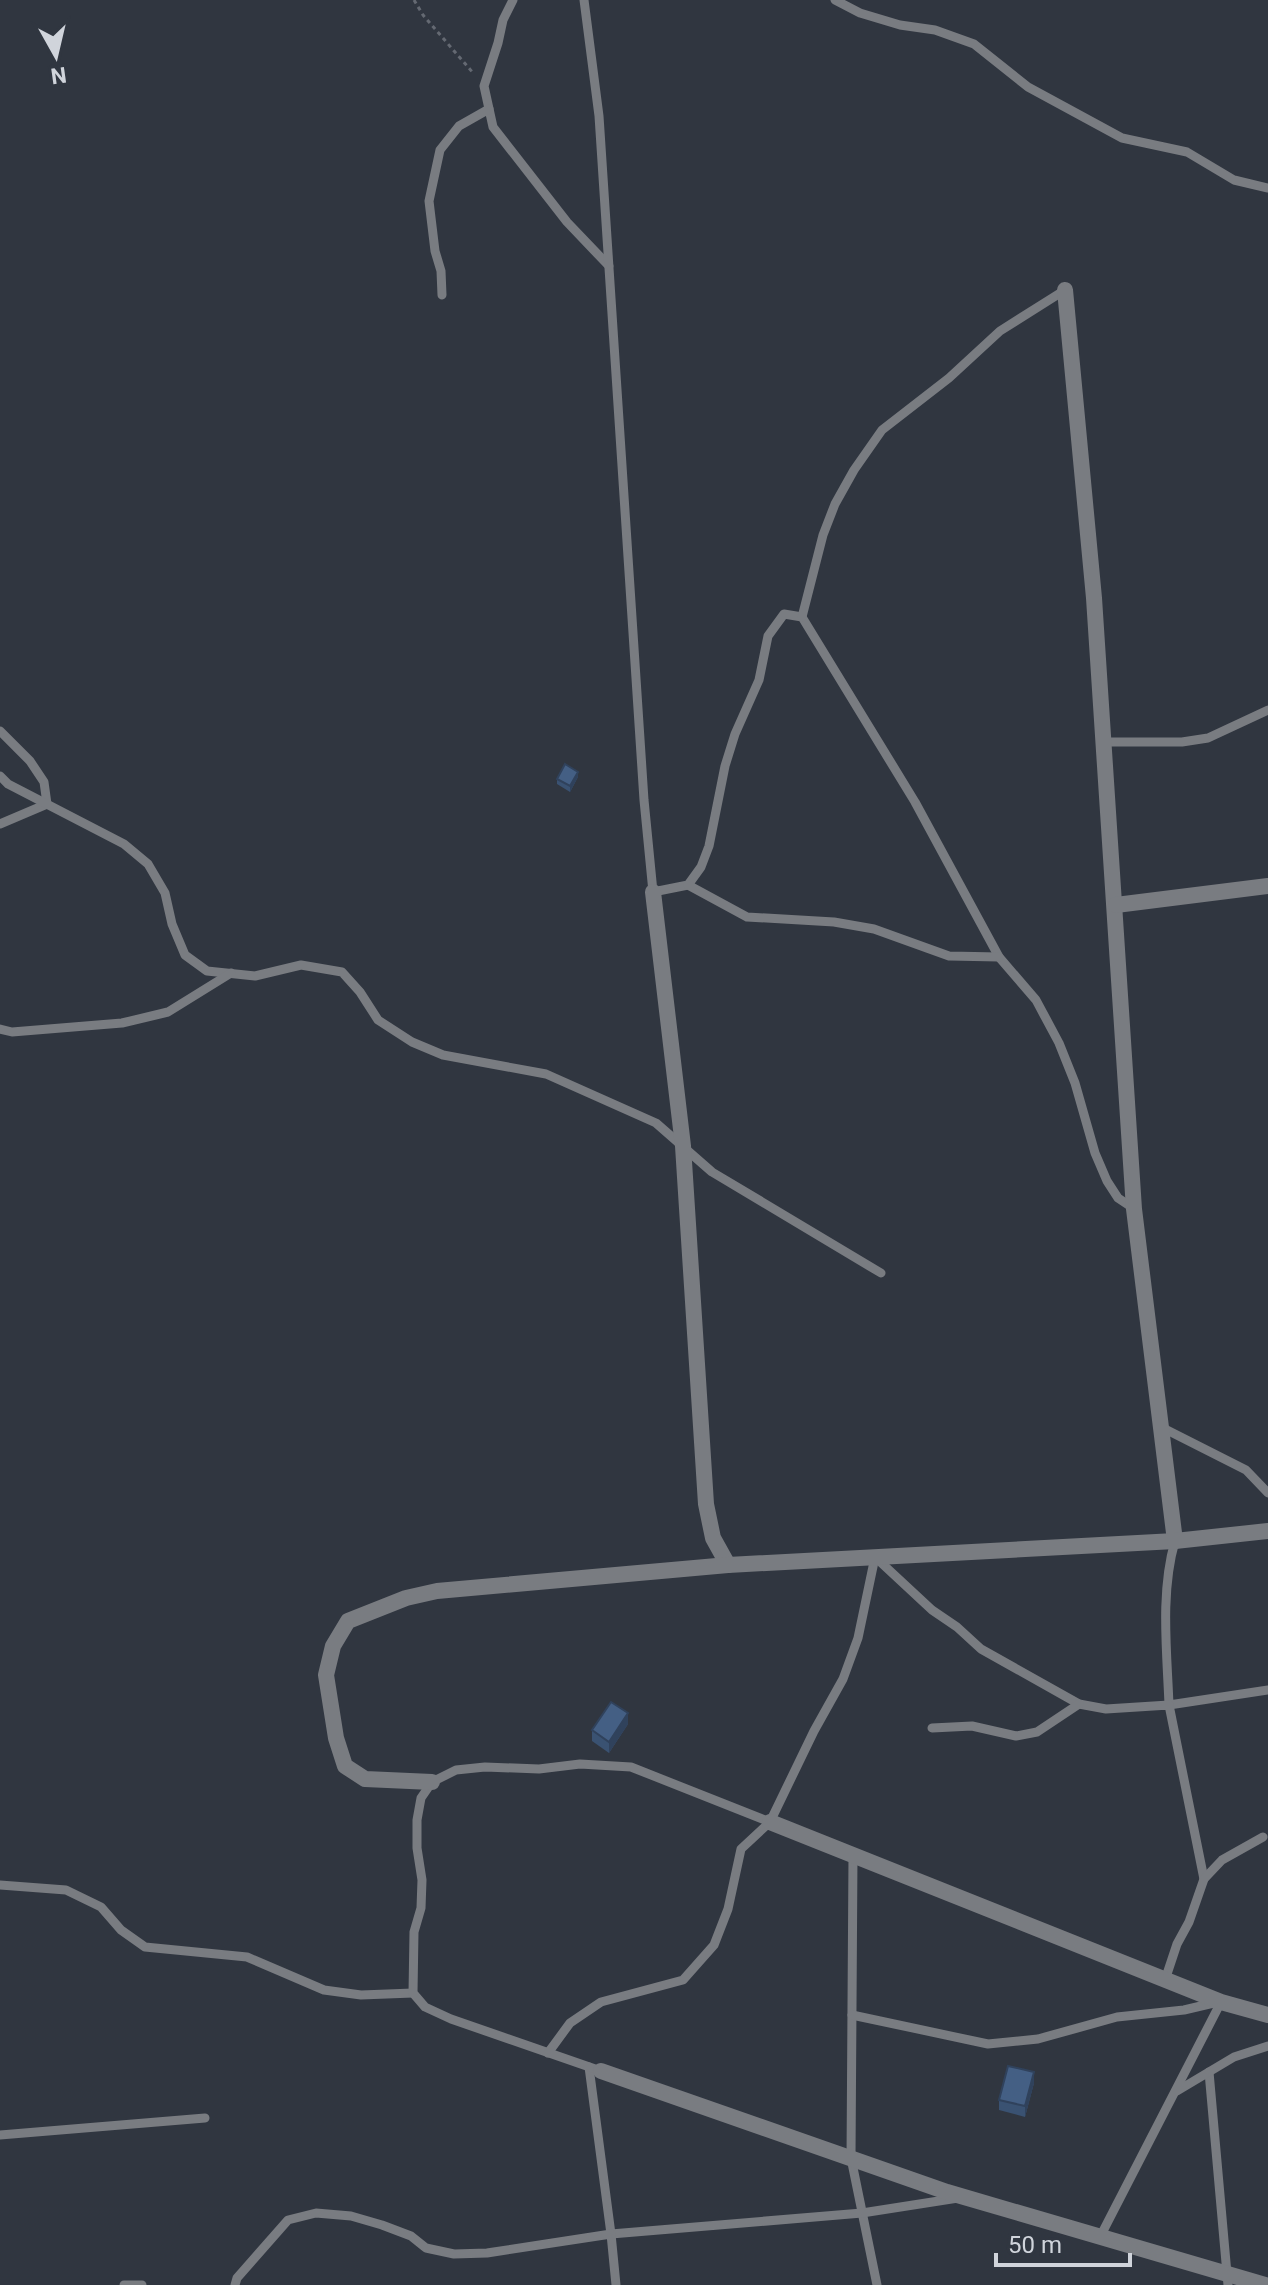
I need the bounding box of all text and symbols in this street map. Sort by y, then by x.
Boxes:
north arrow [16,16,96,96]
text: N [49,62,68,89]
scale bar [996,2217,1130,2267]
text: 50 m [1008,2231,1062,2259]

